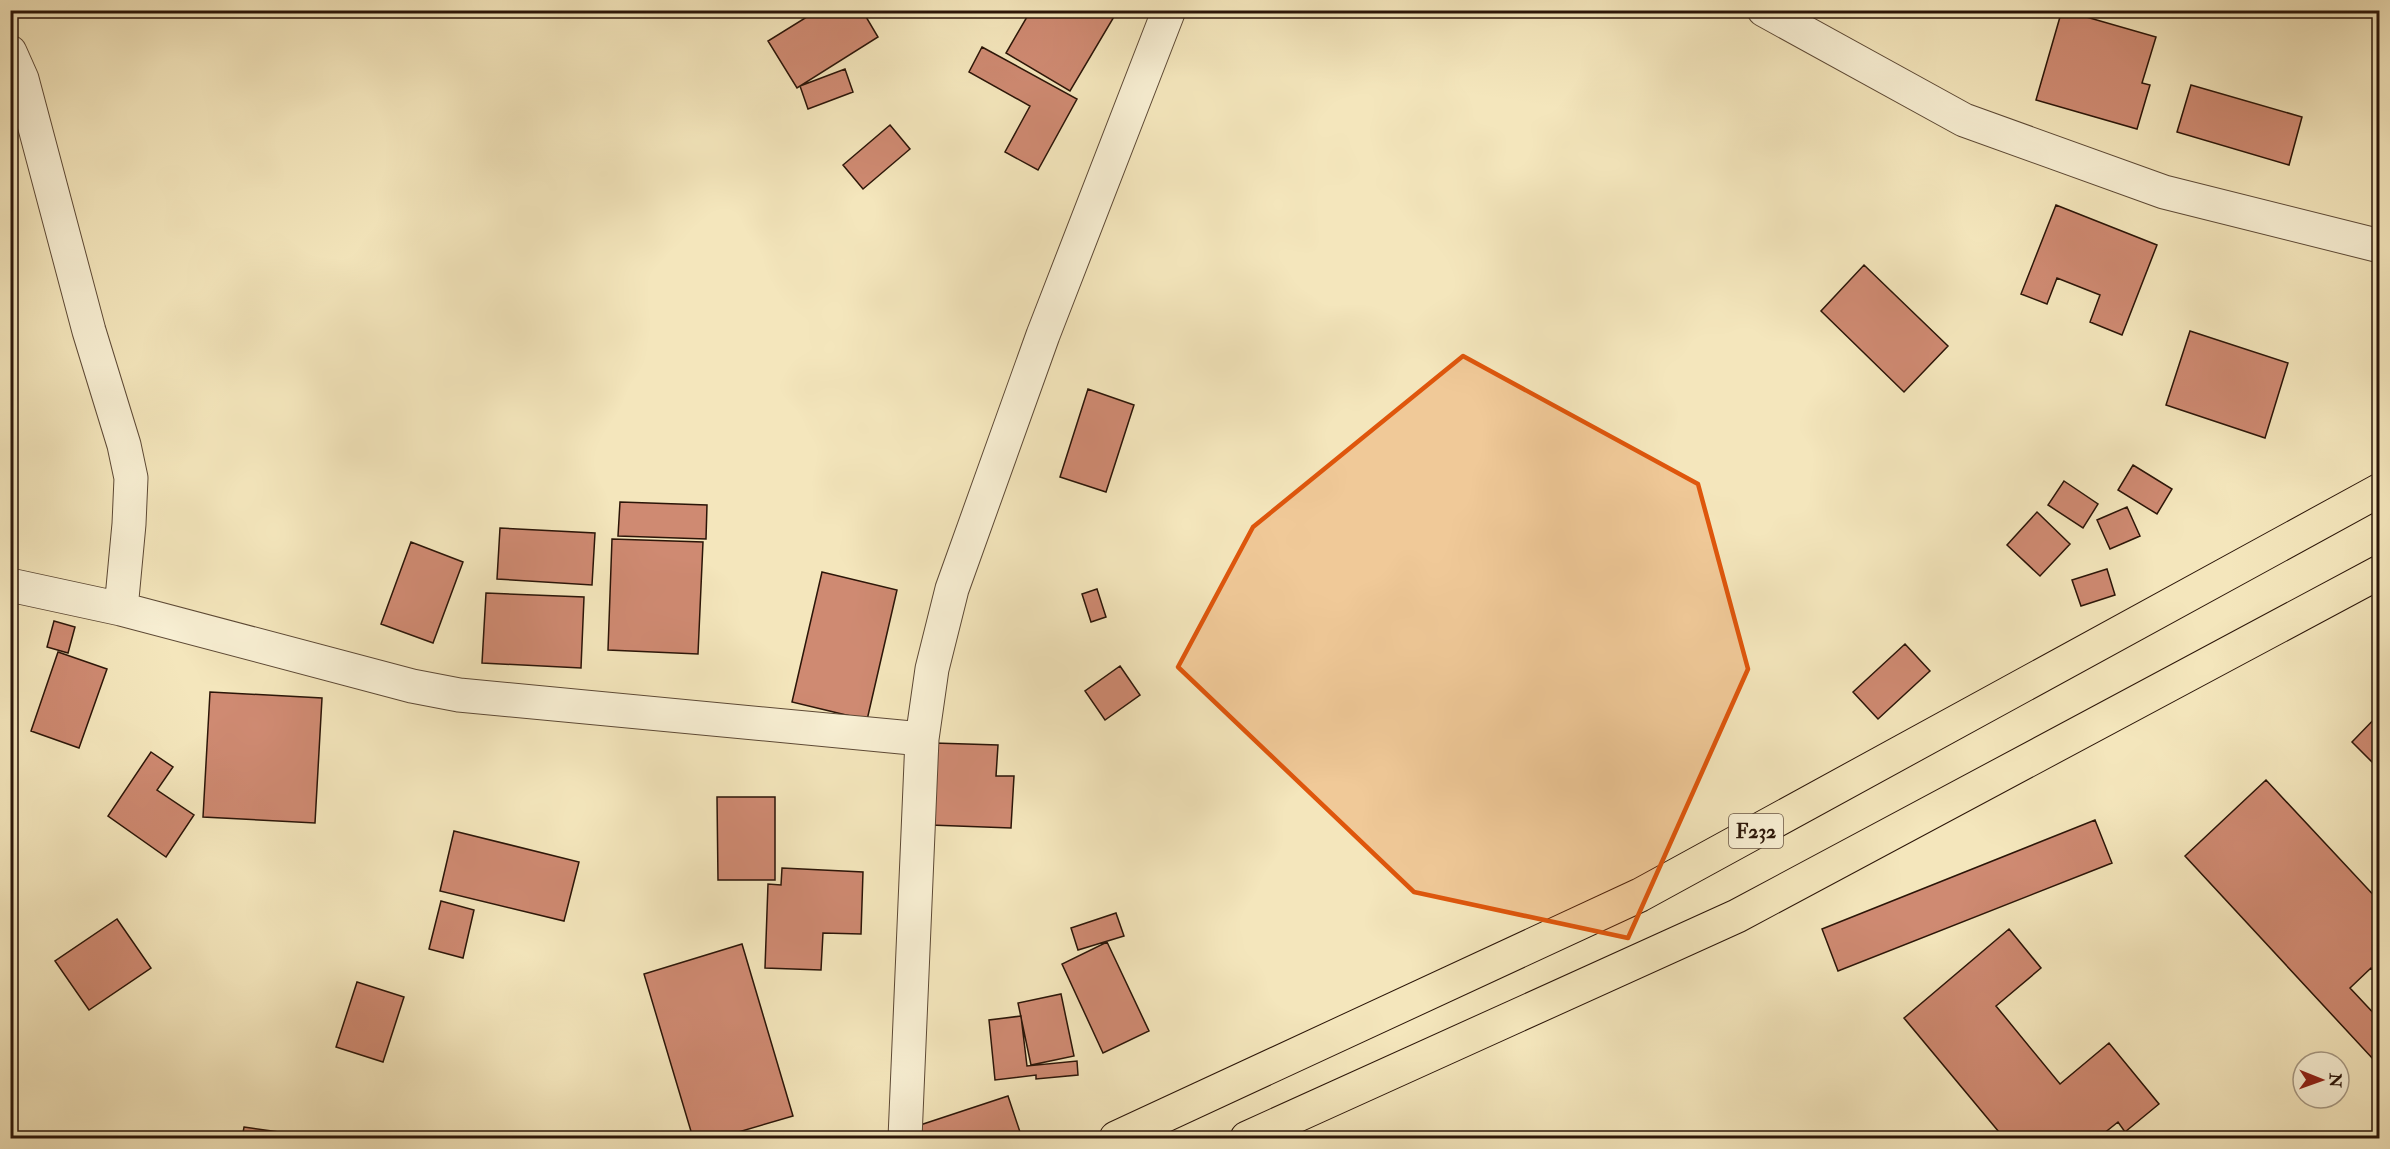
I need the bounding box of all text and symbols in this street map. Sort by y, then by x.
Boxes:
road number: F232 [1729,814,1783,848]
north arrow [2291,1050,2351,1110]
text: N [2325,1072,2345,1088]

